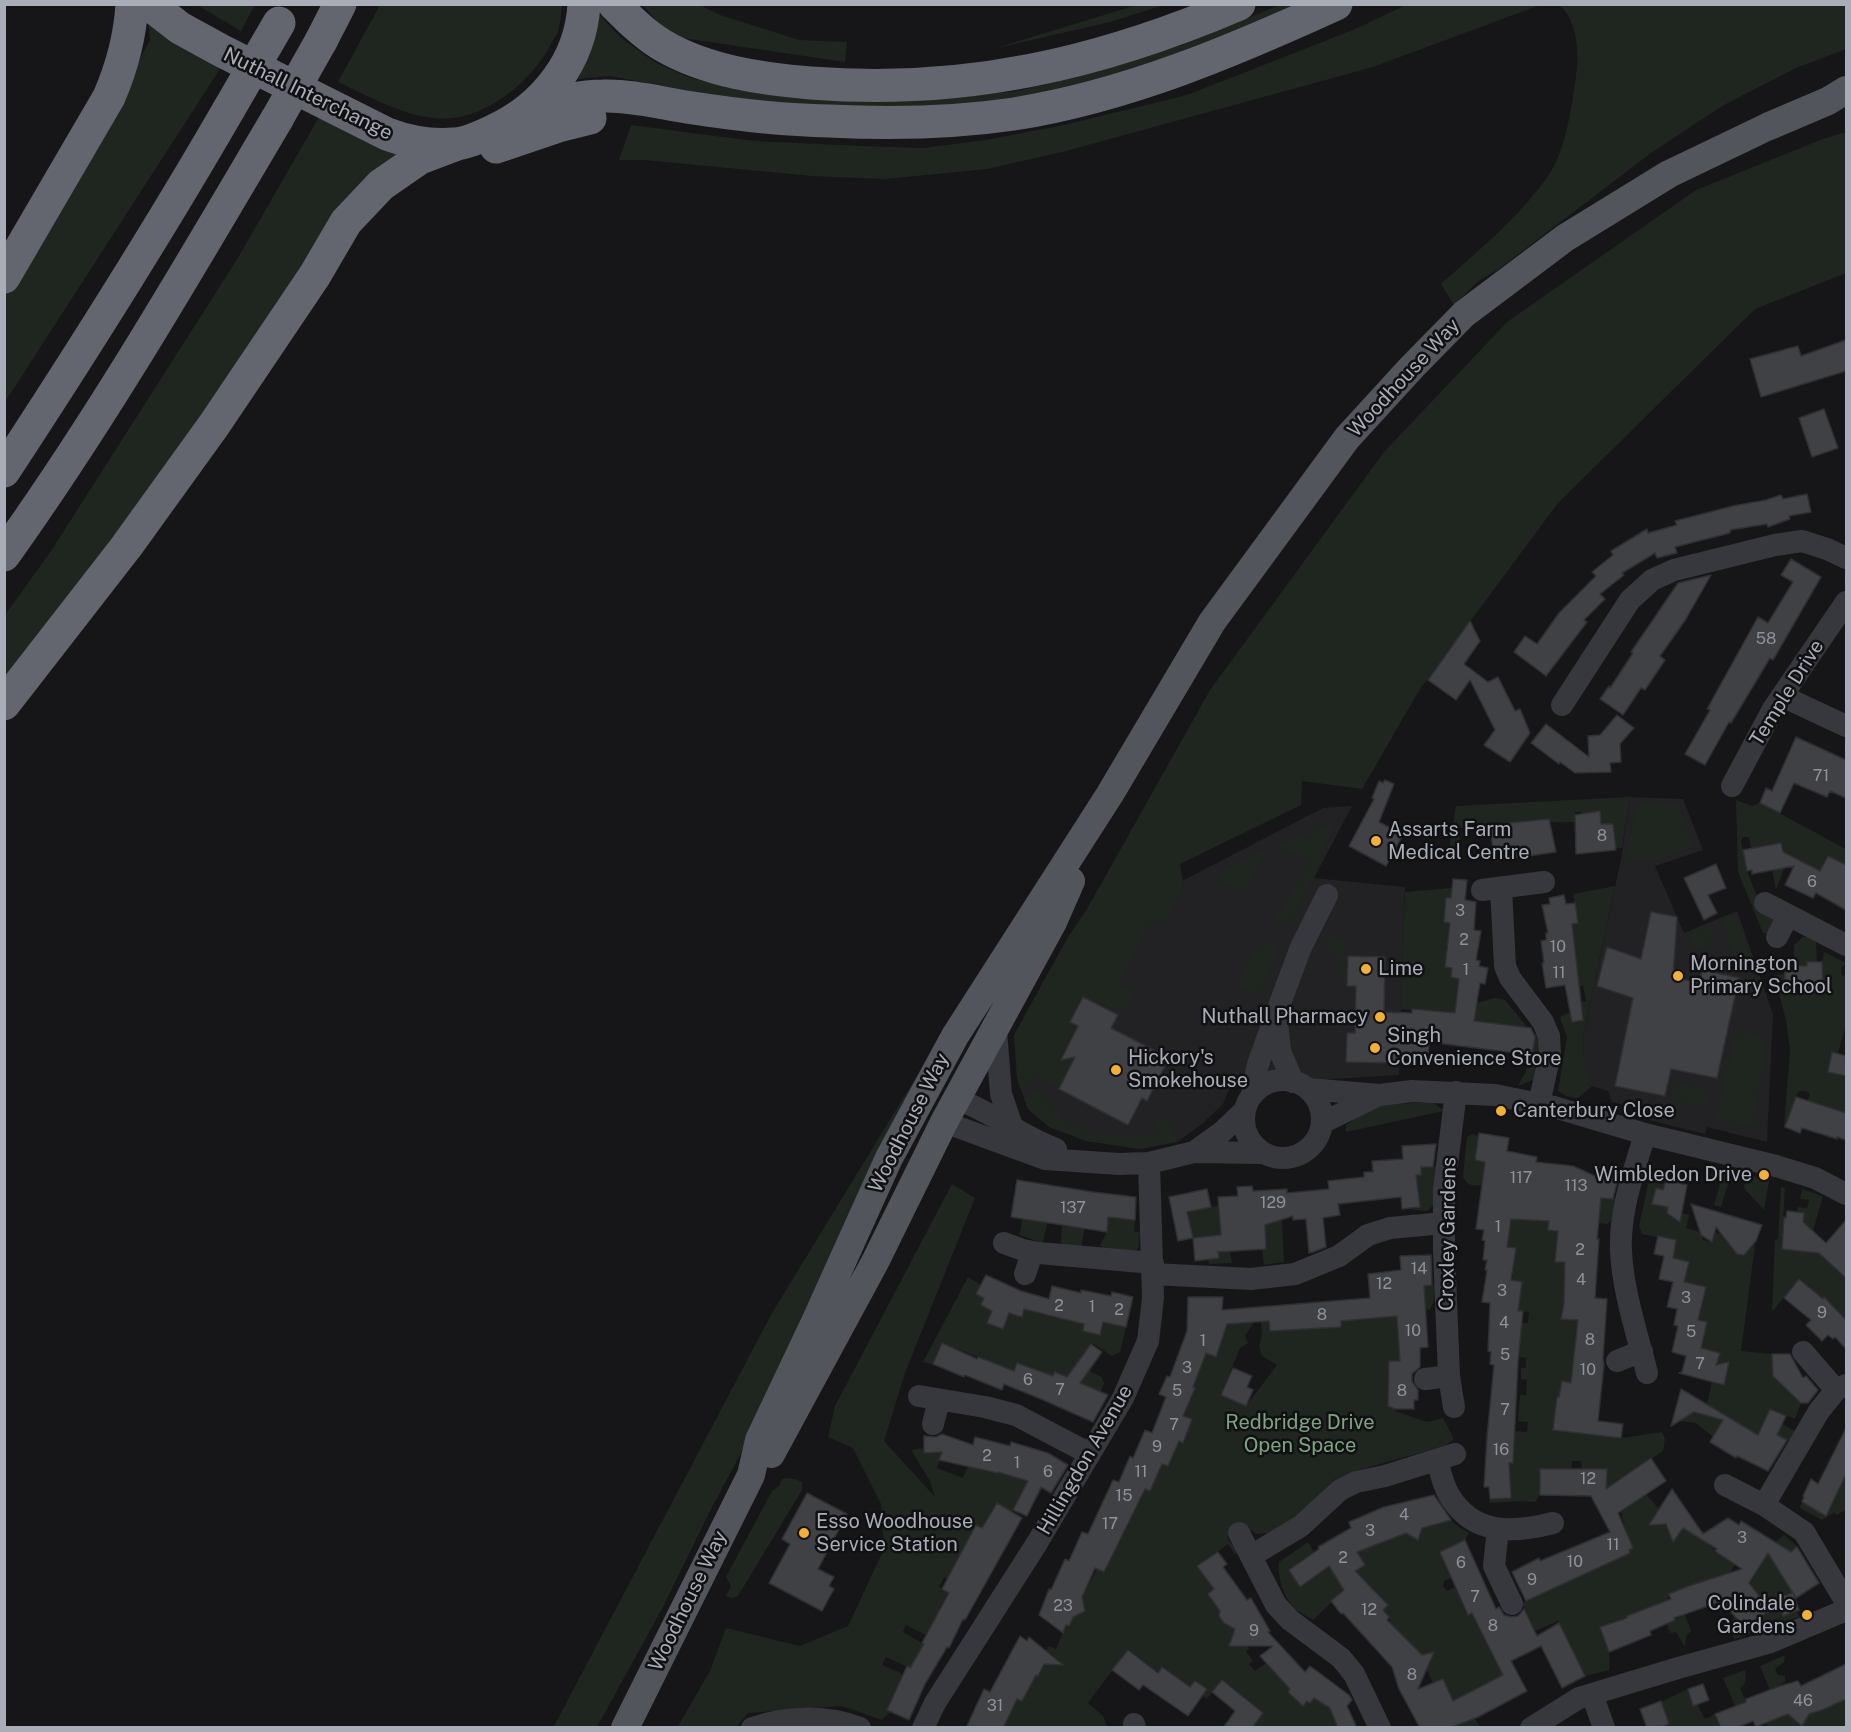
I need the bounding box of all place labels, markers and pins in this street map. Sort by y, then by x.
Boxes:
place label: Assarts Farm Medical Centre [1388,818,1530,865]
marker: Assarts Farm Medical Centre [1369,834,1383,848]
place label: Mornington Primary School [1690,952,1832,999]
place label: Lime [1378,957,1423,981]
marker: Lime [1359,962,1373,976]
marker: Mornington Primary School [1671,969,1685,983]
place label: Nuthall Pharmacy [1201,1005,1368,1029]
marker: Nuthall Pharmacy [1373,1010,1387,1024]
place label: Singh Convenience Store [1387,1024,1562,1071]
marker: Singh Convenience Store [1368,1041,1382,1055]
place label: Hickory's Smokehouse [1128,1046,1248,1093]
marker: Hickory's Smokehouse [1109,1063,1123,1077]
place label: Canterbury Close [1513,1099,1675,1123]
marker: Canterbury Close [1494,1104,1508,1118]
place label: Wimbledon Drive [1594,1163,1752,1187]
marker: Wimbledon Drive [1757,1168,1771,1182]
place label: Esso Woodhouse Service Station [816,1510,973,1557]
marker: Esso Woodhouse Service Station [797,1526,811,1540]
place label: Colindale Gardens [1707,1592,1795,1639]
marker: Colindale Gardens [1800,1608,1814,1622]

